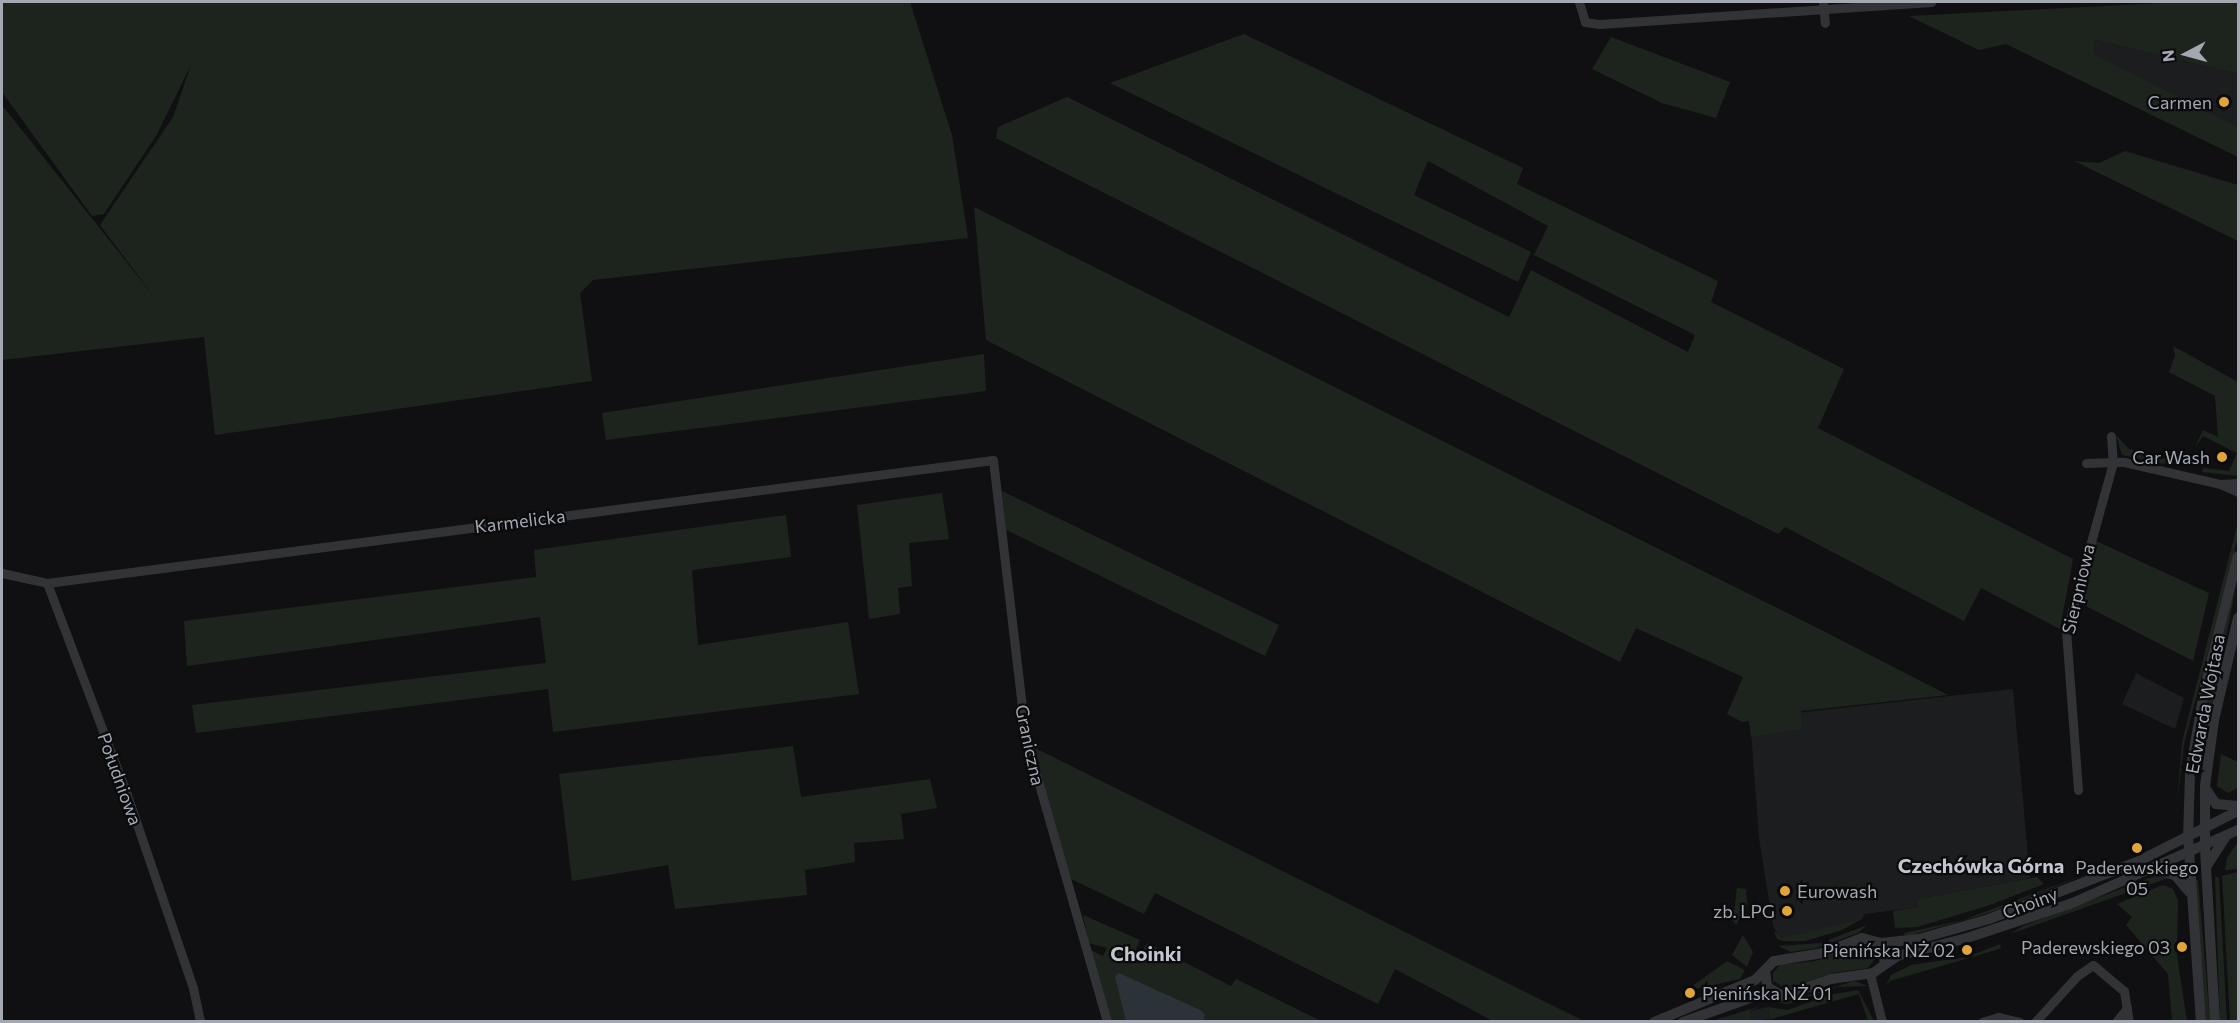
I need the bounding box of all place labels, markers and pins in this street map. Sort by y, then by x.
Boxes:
place label: Carmen [2148,91,2212,113]
marker: Carmen [2217,95,2231,109]
place label: Car Wash [2132,446,2210,468]
marker: Car Wash [2215,450,2229,464]
marker: Paderewskiego 05 [2130,841,2144,855]
place label: Paderewskiego 05 [2075,857,2199,900]
place label: Eurowash [1797,880,1877,902]
marker: Eurowash [1778,884,1792,898]
place label: zb. LPG [1713,900,1775,922]
marker: zb. LPG [1780,904,1794,918]
place label: Paderewskiego 03 [2021,936,2170,958]
place label: Pienińska NŻ 02 [1823,939,1955,961]
marker: Paderewskiego 03 [2175,940,2189,954]
marker: Pienińska NŻ 02 [1960,943,1974,957]
place label: Pienińska NŻ 01 [1702,982,1832,1004]
marker: Pienińska NŻ 01 [1683,986,1697,1000]

